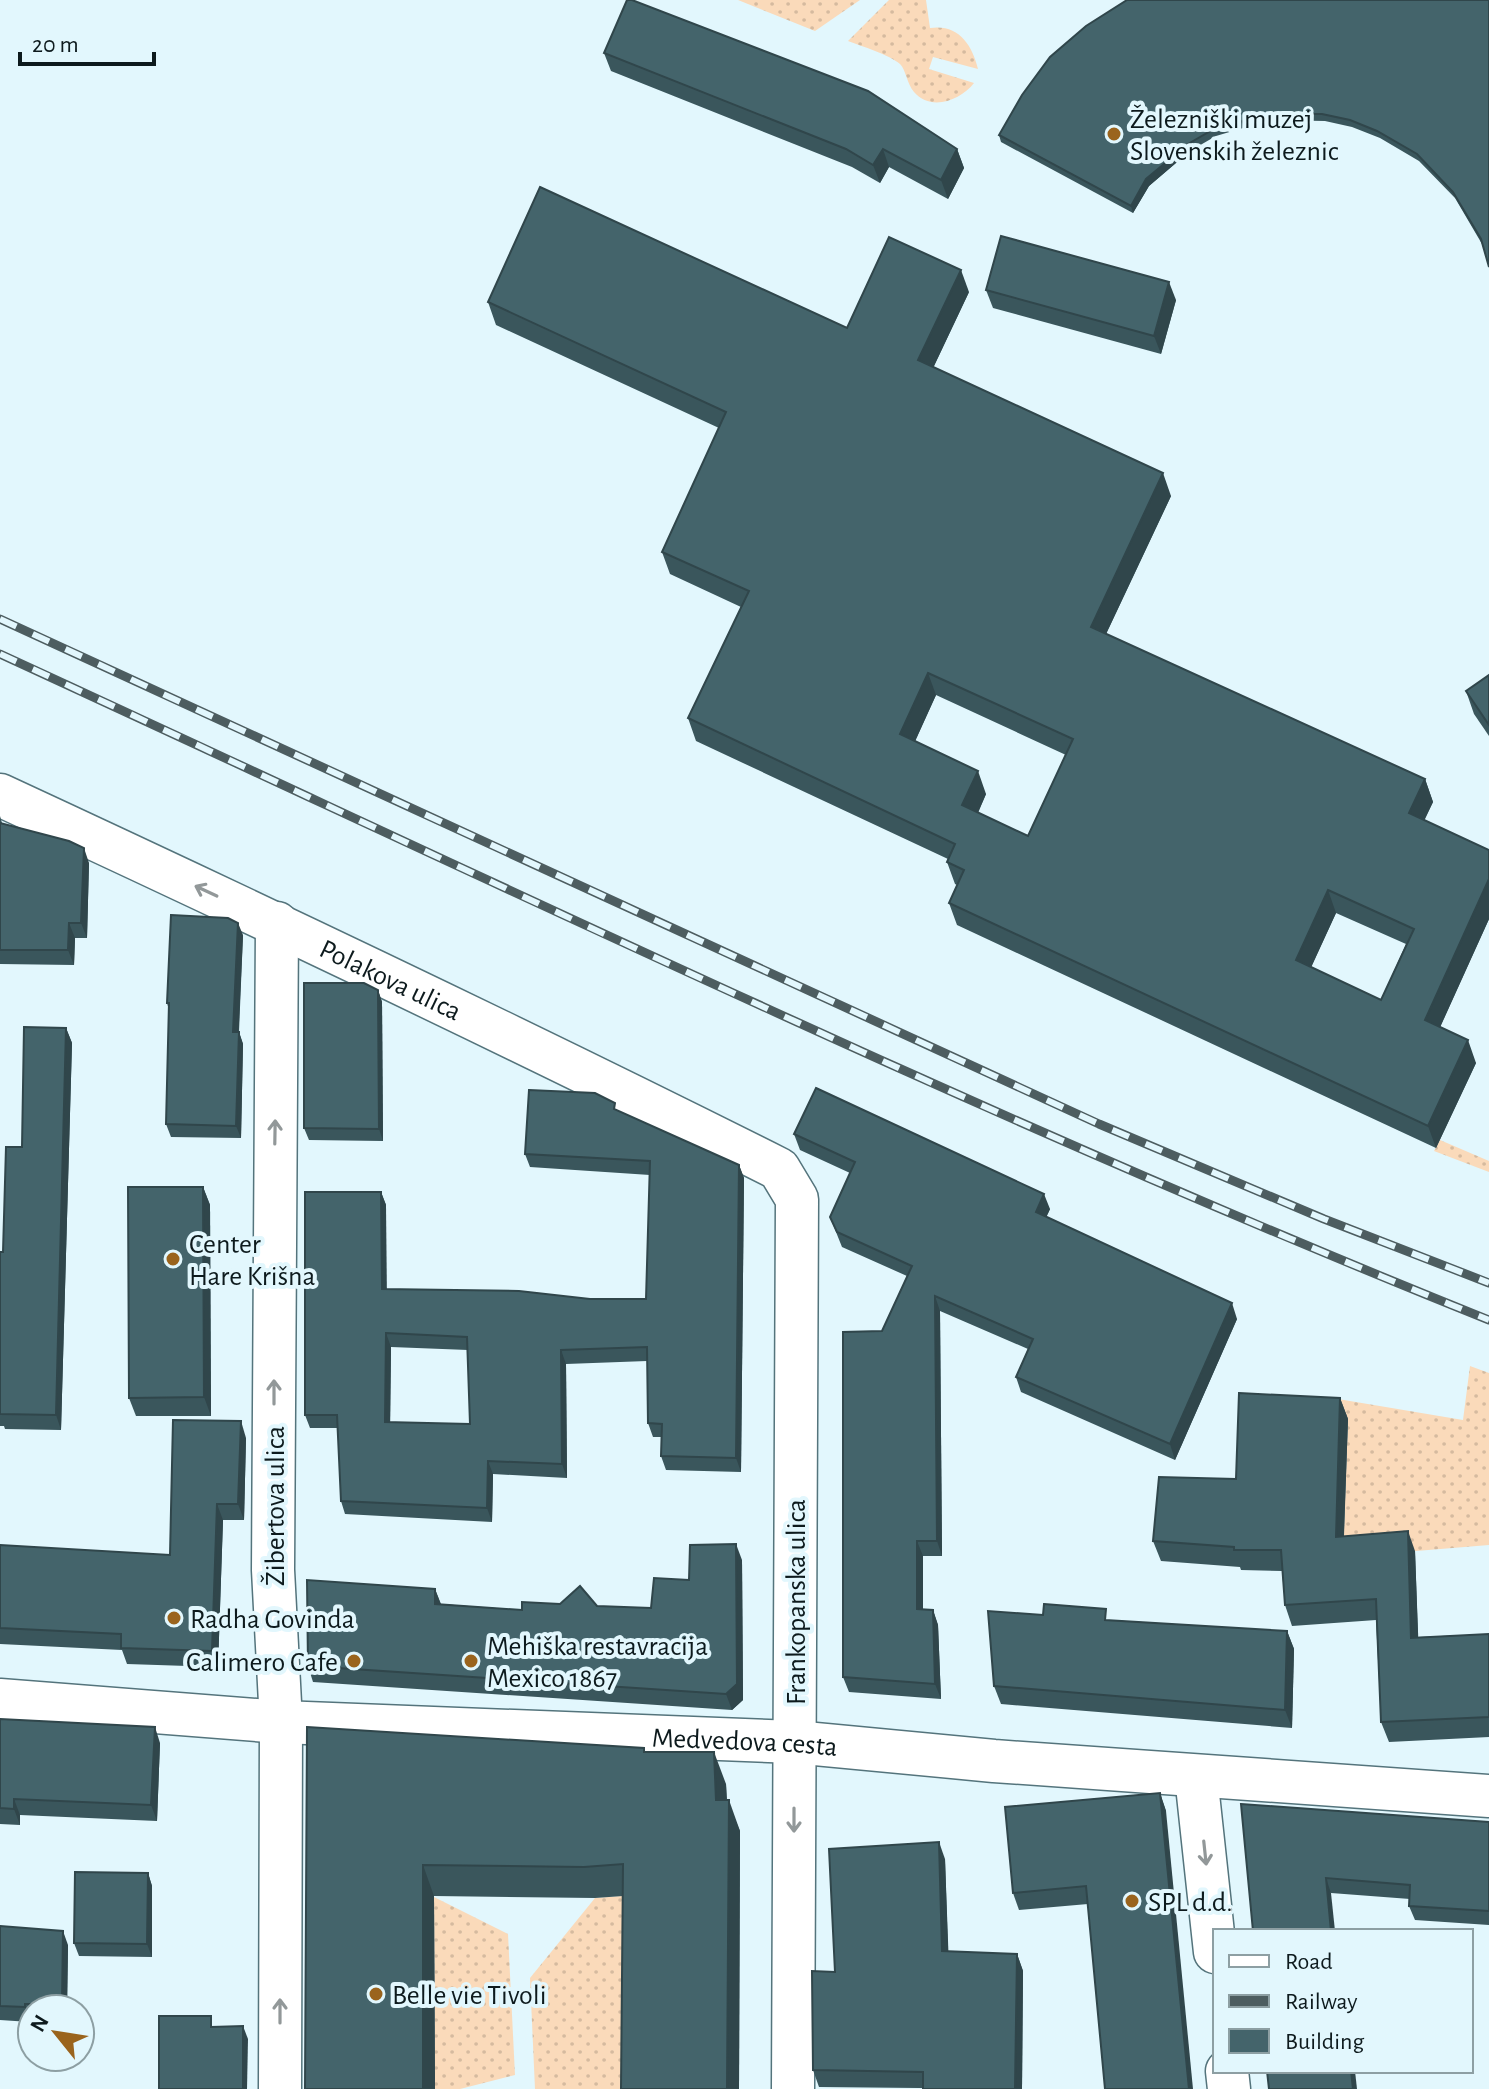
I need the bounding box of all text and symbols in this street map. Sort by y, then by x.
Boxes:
scale bar [20,16,154,66]
text: 20 m [32,33,79,57]
place label: Železniški muzej Slovenskih železnic [1130,104,1339,166]
marker: Železniški muzej Slovenskih železnic [1105,125,1123,143]
one-way arrow [194,882,219,897]
street label: Polakova ulica [315,935,465,1027]
one-way arrow [267,1119,283,1146]
place label: Center Hare Krišna [189,1231,315,1291]
marker: Center Hare Krišna [164,1250,182,1268]
one-way arrow [266,1379,282,1406]
street label: Žibertova ulica [260,1426,290,1586]
street label: Frankopanska ulica [783,1499,811,1705]
place label: Radha Govinda [190,1606,355,1634]
marker: Radha Govinda [165,1609,183,1627]
place label: Mehiška restavracija Mexico 1867 [487,1633,708,1693]
place label: Calimero Cafe [186,1649,338,1677]
marker: Calimero Cafe [345,1652,363,1670]
marker: Mehiška restavracija Mexico 1867 [462,1652,480,1670]
street label: Medvedova cesta [651,1724,839,1762]
one-way arrow [786,1806,802,1833]
one-way arrow [1197,1839,1212,1866]
place label: SPL d.d. [1148,1889,1233,1917]
marker: SPL d.d. [1123,1892,1141,1910]
legend [1213,1929,1473,2073]
text: Road [1285,1950,1333,1974]
place label: Belle vie Tivoli [392,1982,547,2010]
marker: Belle vie Tivoli [367,1985,385,2003]
text: Railway [1285,1990,1357,2014]
north arrow [16,1993,96,2073]
one-way arrow [272,1998,288,2025]
text: N [26,2011,53,2036]
text: Building [1285,2030,1364,2054]

